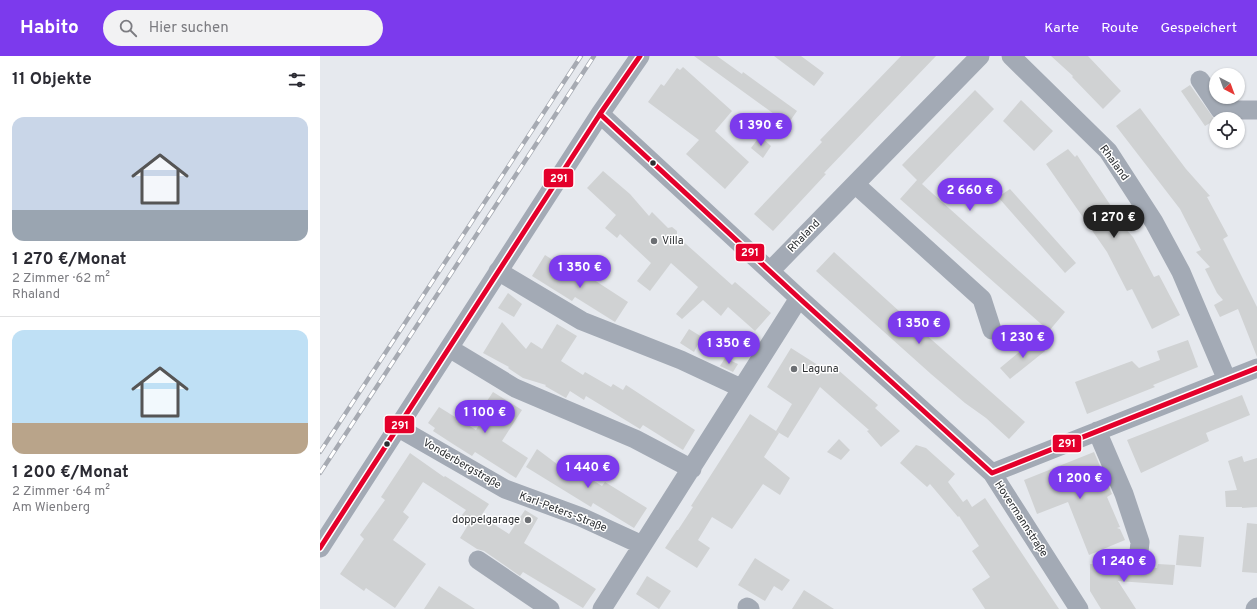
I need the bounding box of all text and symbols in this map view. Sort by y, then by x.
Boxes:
search box [103,10,383,46]
text: Habito [20,16,79,40]
icon: search [117,17,139,39]
text: Hier suchen [149,19,229,38]
text: Karte [1044,20,1079,37]
text: Route [1101,20,1138,37]
text: Gespeichert [1160,20,1237,37]
north arrow [1209,68,1245,104]
map controls [1209,68,1245,148]
text: 11 Objekte [12,69,92,91]
icon: filters [286,69,308,91]
button: locate [1209,112,1245,148]
pin: 1 390 € [724,113,798,147]
text: 1 390 € [739,118,783,134]
street label: Rhaland [1096,142,1132,184]
icon: home [124,143,196,215]
unlabelled marker [648,158,658,168]
line badge: 291 [543,168,574,188]
text: 291 [550,172,568,186]
pin: 2 660 € [933,178,1007,212]
text: 2 660 € [946,183,994,199]
pin: 1 270 € [1077,205,1151,239]
text: 1 270 € [1092,210,1136,226]
street label: Rhaland [785,216,823,256]
place label: Villa [662,234,684,248]
marker: Villa [649,236,659,246]
line badge: 291 [735,243,765,262]
text: 291 [741,246,759,260]
text: 1 270 €/Monat [12,249,126,271]
pin: 1 350 € [543,255,617,289]
text: 1 350 € [558,260,602,276]
text: 2 Zimmer · 62 m² [12,271,110,287]
text: Rhaland [12,287,60,303]
pin: 1 350 € [882,311,956,345]
text: 1 350 € [897,316,941,332]
pin: 1 230 € [986,325,1060,359]
text: 1 230 € [1001,330,1045,346]
pin: 1 350 € [692,331,766,365]
text: 1 350 € [707,336,751,352]
icon: home [124,356,196,428]
place label: Laguna [802,362,839,376]
marker: Laguna [789,364,799,374]
pin: 1 100 € [448,400,522,434]
text: 1 100 € [464,405,506,421]
line badge: 291 [384,415,415,434]
text: 291 [391,419,409,433]
line badge: 291 [1052,434,1082,453]
street label: Vonderbergstraße [420,436,504,492]
text: 291 [1058,437,1076,451]
unlabelled marker [382,439,392,449]
pin: 1 440 € [551,455,625,489]
text: 1 440 € [565,460,611,476]
text: 1 200 €/Monat [12,462,129,484]
pin: 1 200 € [1043,466,1117,500]
text: 1 200 € [1057,471,1103,487]
street label: Hovermannstraße [991,478,1051,560]
text: 2 Zimmer · 64 m² [12,484,110,500]
street label: Karl-Peters-Straße [517,489,609,535]
text: Am Wienberg [12,500,90,516]
place label: doppelgarage [452,513,520,527]
marker: doppelgarage [523,515,533,525]
pin: 1 240 € [1087,549,1161,583]
text: 1 240 € [1102,554,1146,570]

